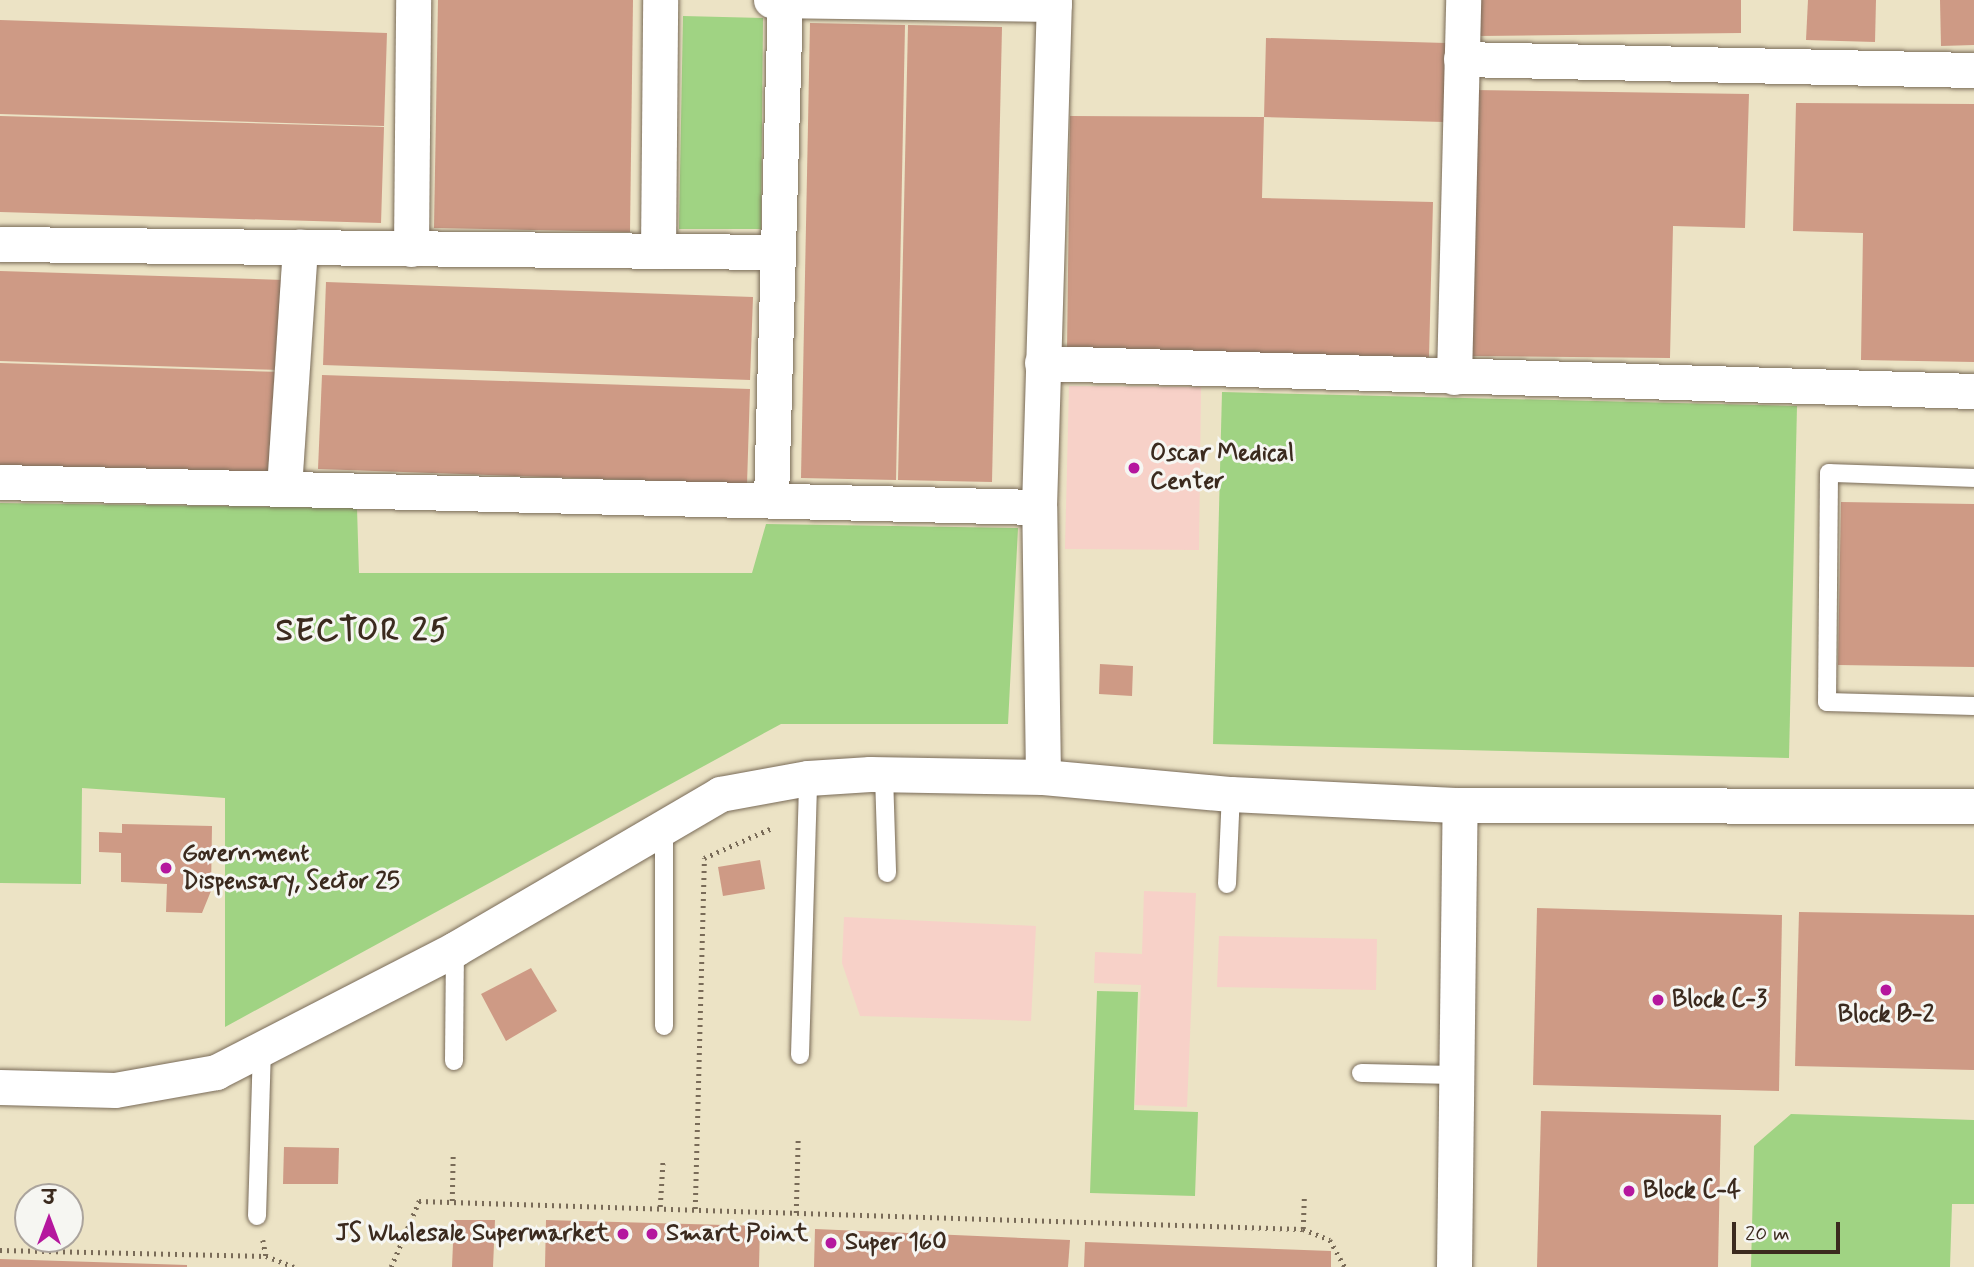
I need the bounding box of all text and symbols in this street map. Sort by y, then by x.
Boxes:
place label: Oscar Medical Center [1150,440,1298,496]
marker: Oscar Medical Center [1124,458,1144,478]
district label: SECTOR 25 [278,612,448,650]
place label: Government Dispensary, Sector 25 [182,840,401,896]
marker: Government Dispensary, Sector 25 [156,858,176,878]
marker: Block B-2 [1878,982,1894,998]
place label: Block C-3 [1672,986,1770,1014]
marker: Block C-3 [1650,992,1666,1008]
place label: Block B-2 [1837,1001,1935,1029]
place label: Block C-4 [1643,1177,1744,1205]
north arrow [14,1183,84,1253]
marker: Block C-4 [1621,1183,1637,1199]
text: उ [43,1186,55,1211]
scale bar [1736,1208,1844,1252]
place label: JS Wholesale Supermarket [334,1220,609,1248]
place label: Smart Point [666,1220,798,1248]
text: 20 m [1745,1220,1790,1248]
marker: JS Wholesale Supermarket [615,1226,631,1242]
marker: Smart Point [644,1226,660,1242]
place label: Super 160 [845,1229,947,1257]
marker: Super 160 [823,1235,839,1251]

